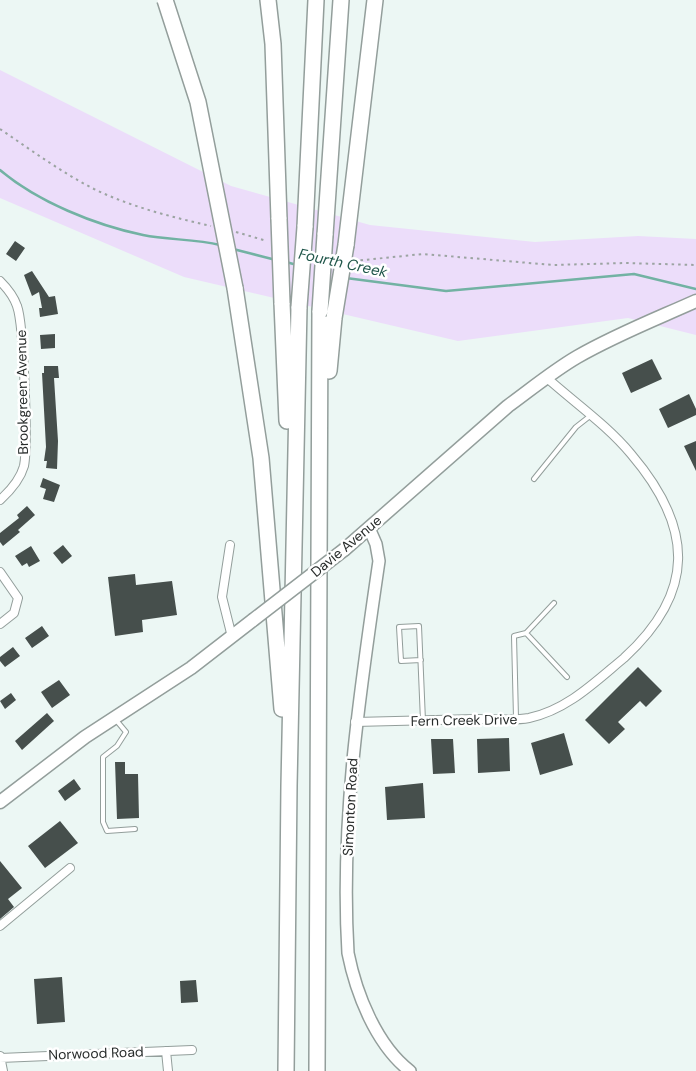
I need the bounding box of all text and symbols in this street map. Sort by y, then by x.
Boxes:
water label: Fourth Creek [297,244,390,282]
street label: Brookgreen Avenue [12,329,32,455]
street label: Davie Avenue [307,511,385,581]
street label: Fern Creek Drive [410,710,518,730]
street label: Simonton Road [338,757,362,857]
street label: Norwood Road [48,1042,144,1064]

